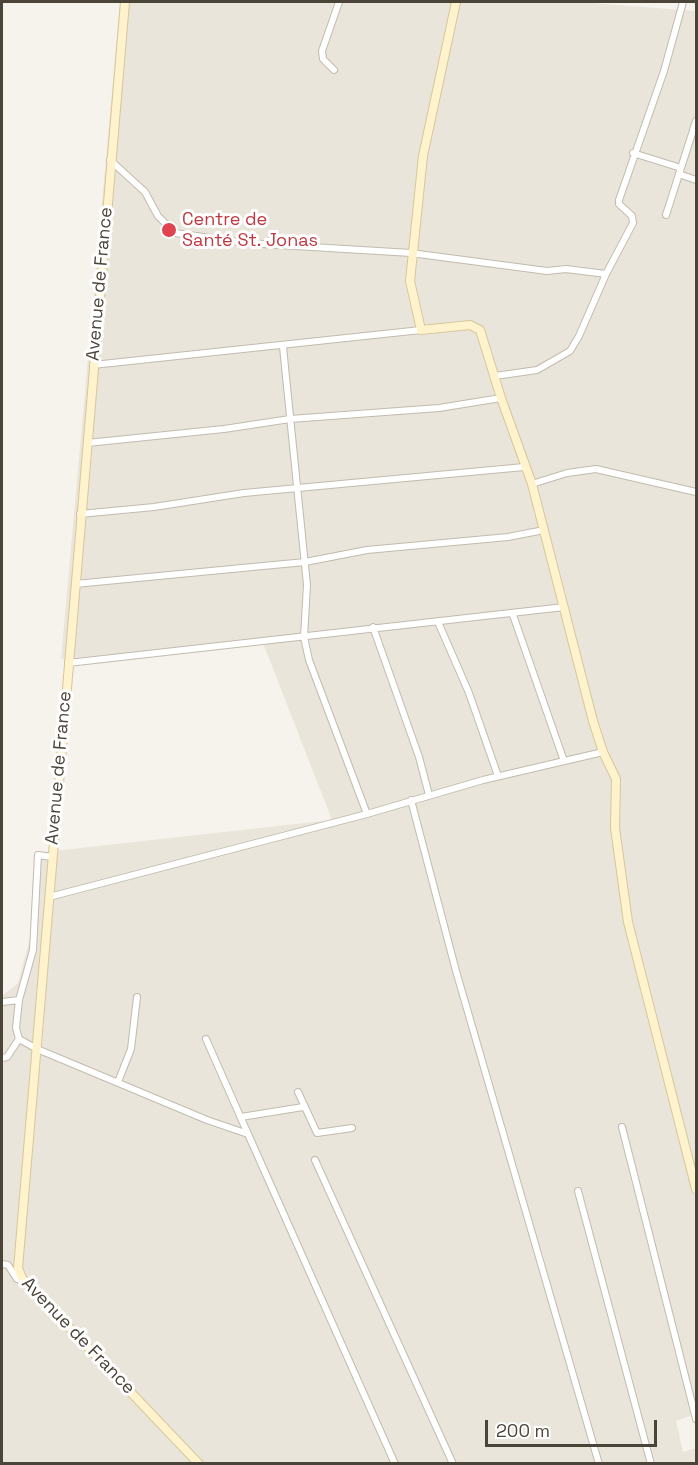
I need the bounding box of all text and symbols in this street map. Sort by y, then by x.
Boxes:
street label: Avenue de France [83,206,117,362]
place label: Centre de Santé St. Jonas [182,209,318,252]
marker: Centre de Santé St. Jonas [160,221,178,239]
street label: Avenue de France [42,690,76,846]
street label: Avenue de France [17,1273,139,1399]
scale bar [488,1408,660,1446]
text: 200 m [496,1419,550,1442]

